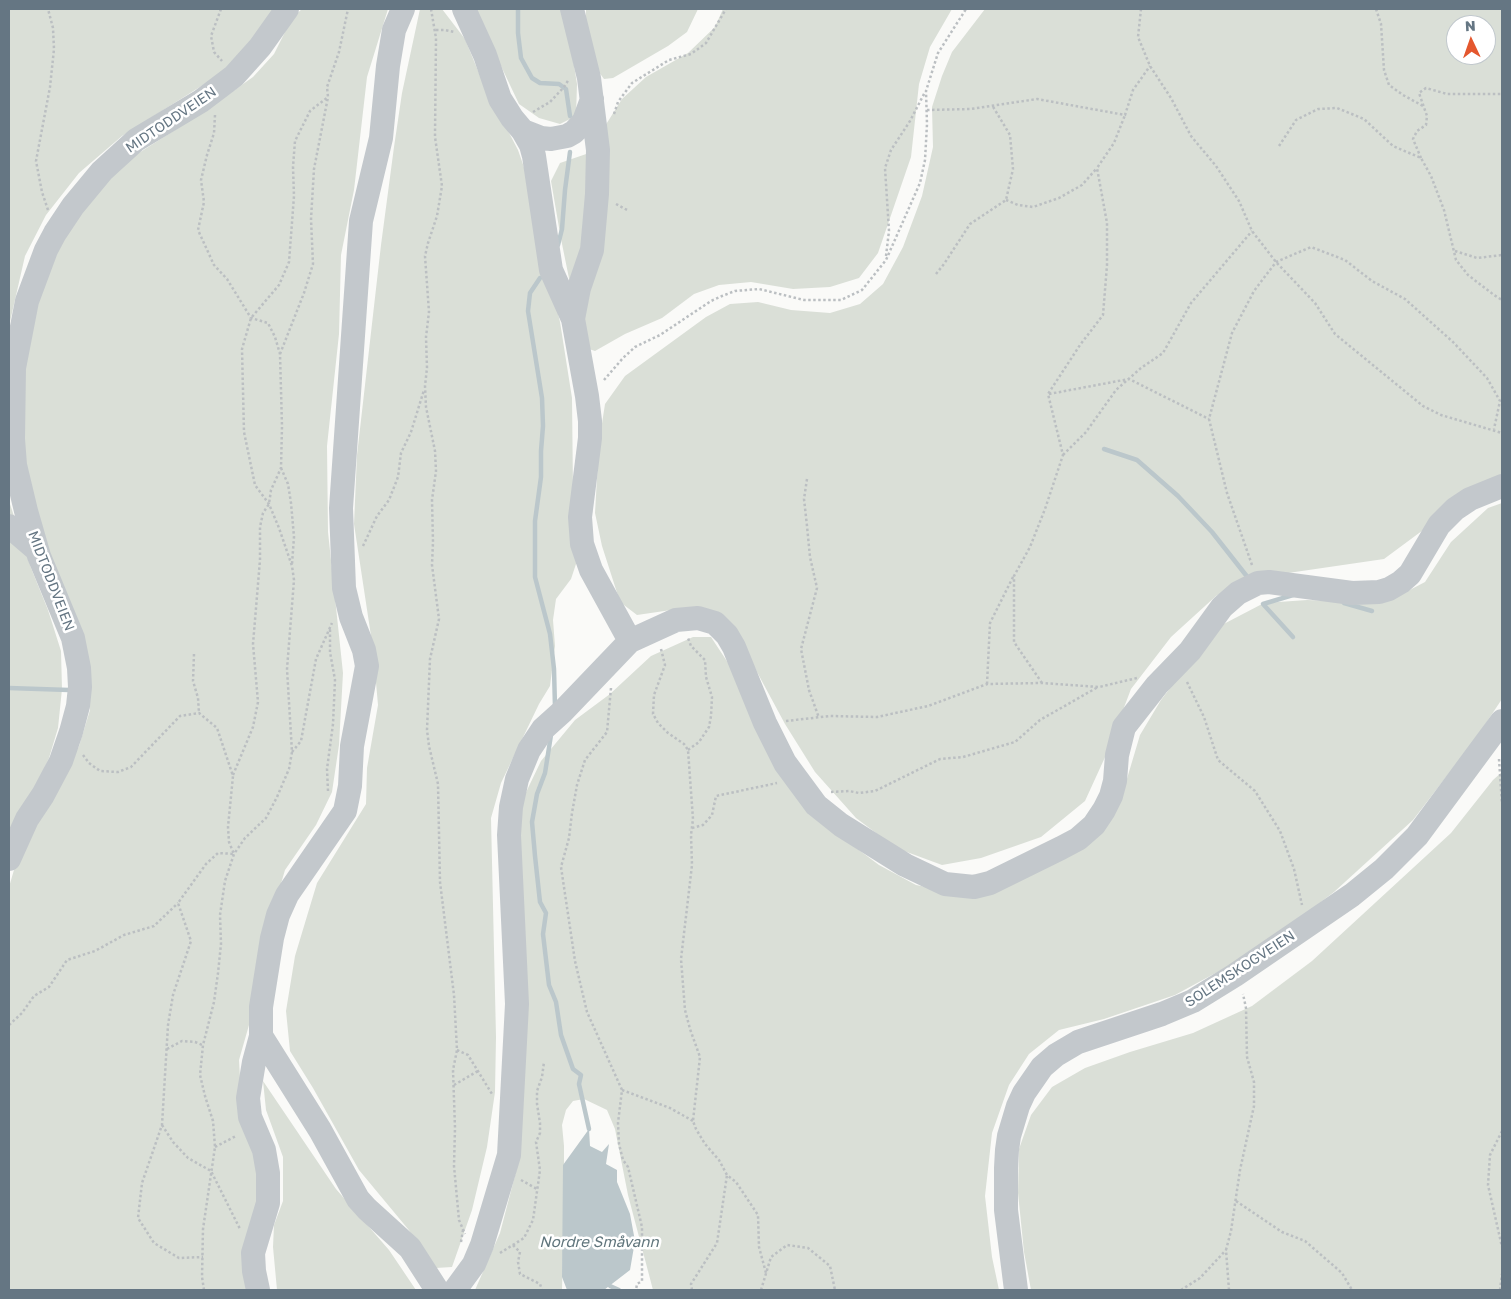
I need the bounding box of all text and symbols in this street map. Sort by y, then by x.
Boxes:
north arrow [1446,15,1496,65]
text: N [1464,17,1476,34]
street label: MIDTODDVEIEN [123,84,219,156]
street label: MIDTODDVEIEN [24,529,78,633]
street label: SOLEMSKOGVEIEN [1182,927,1298,1011]
water label: Nordre Småvann [539,1233,659,1251]

